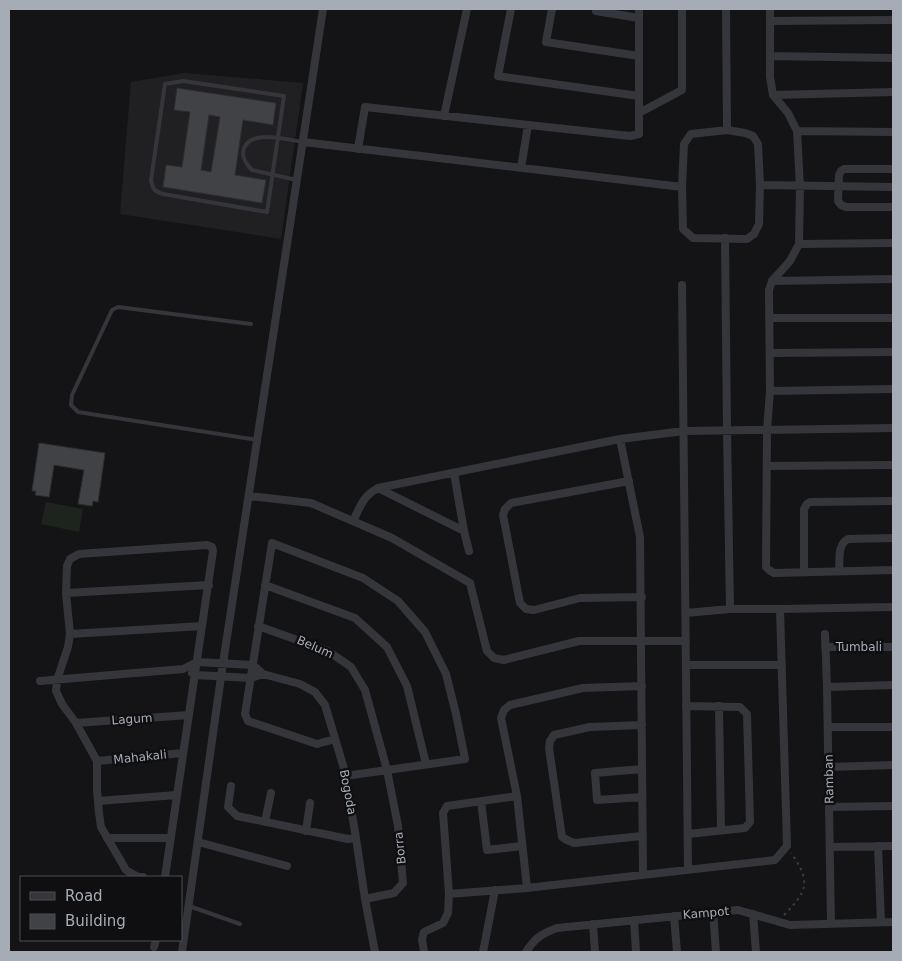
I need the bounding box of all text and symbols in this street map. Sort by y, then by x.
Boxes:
street label: Belum [295,633,335,661]
street label: Tumbali [835,640,882,654]
street label: Lagum [111,711,153,727]
street label: Mahakali [113,747,167,767]
street label: Ramban [822,754,836,804]
street label: Bogoda [337,768,359,816]
street label: Borra [391,831,409,865]
legend [20,876,182,941]
text: Road [65,887,103,905]
street label: Kampot [682,904,730,922]
text: Building [65,912,126,930]

